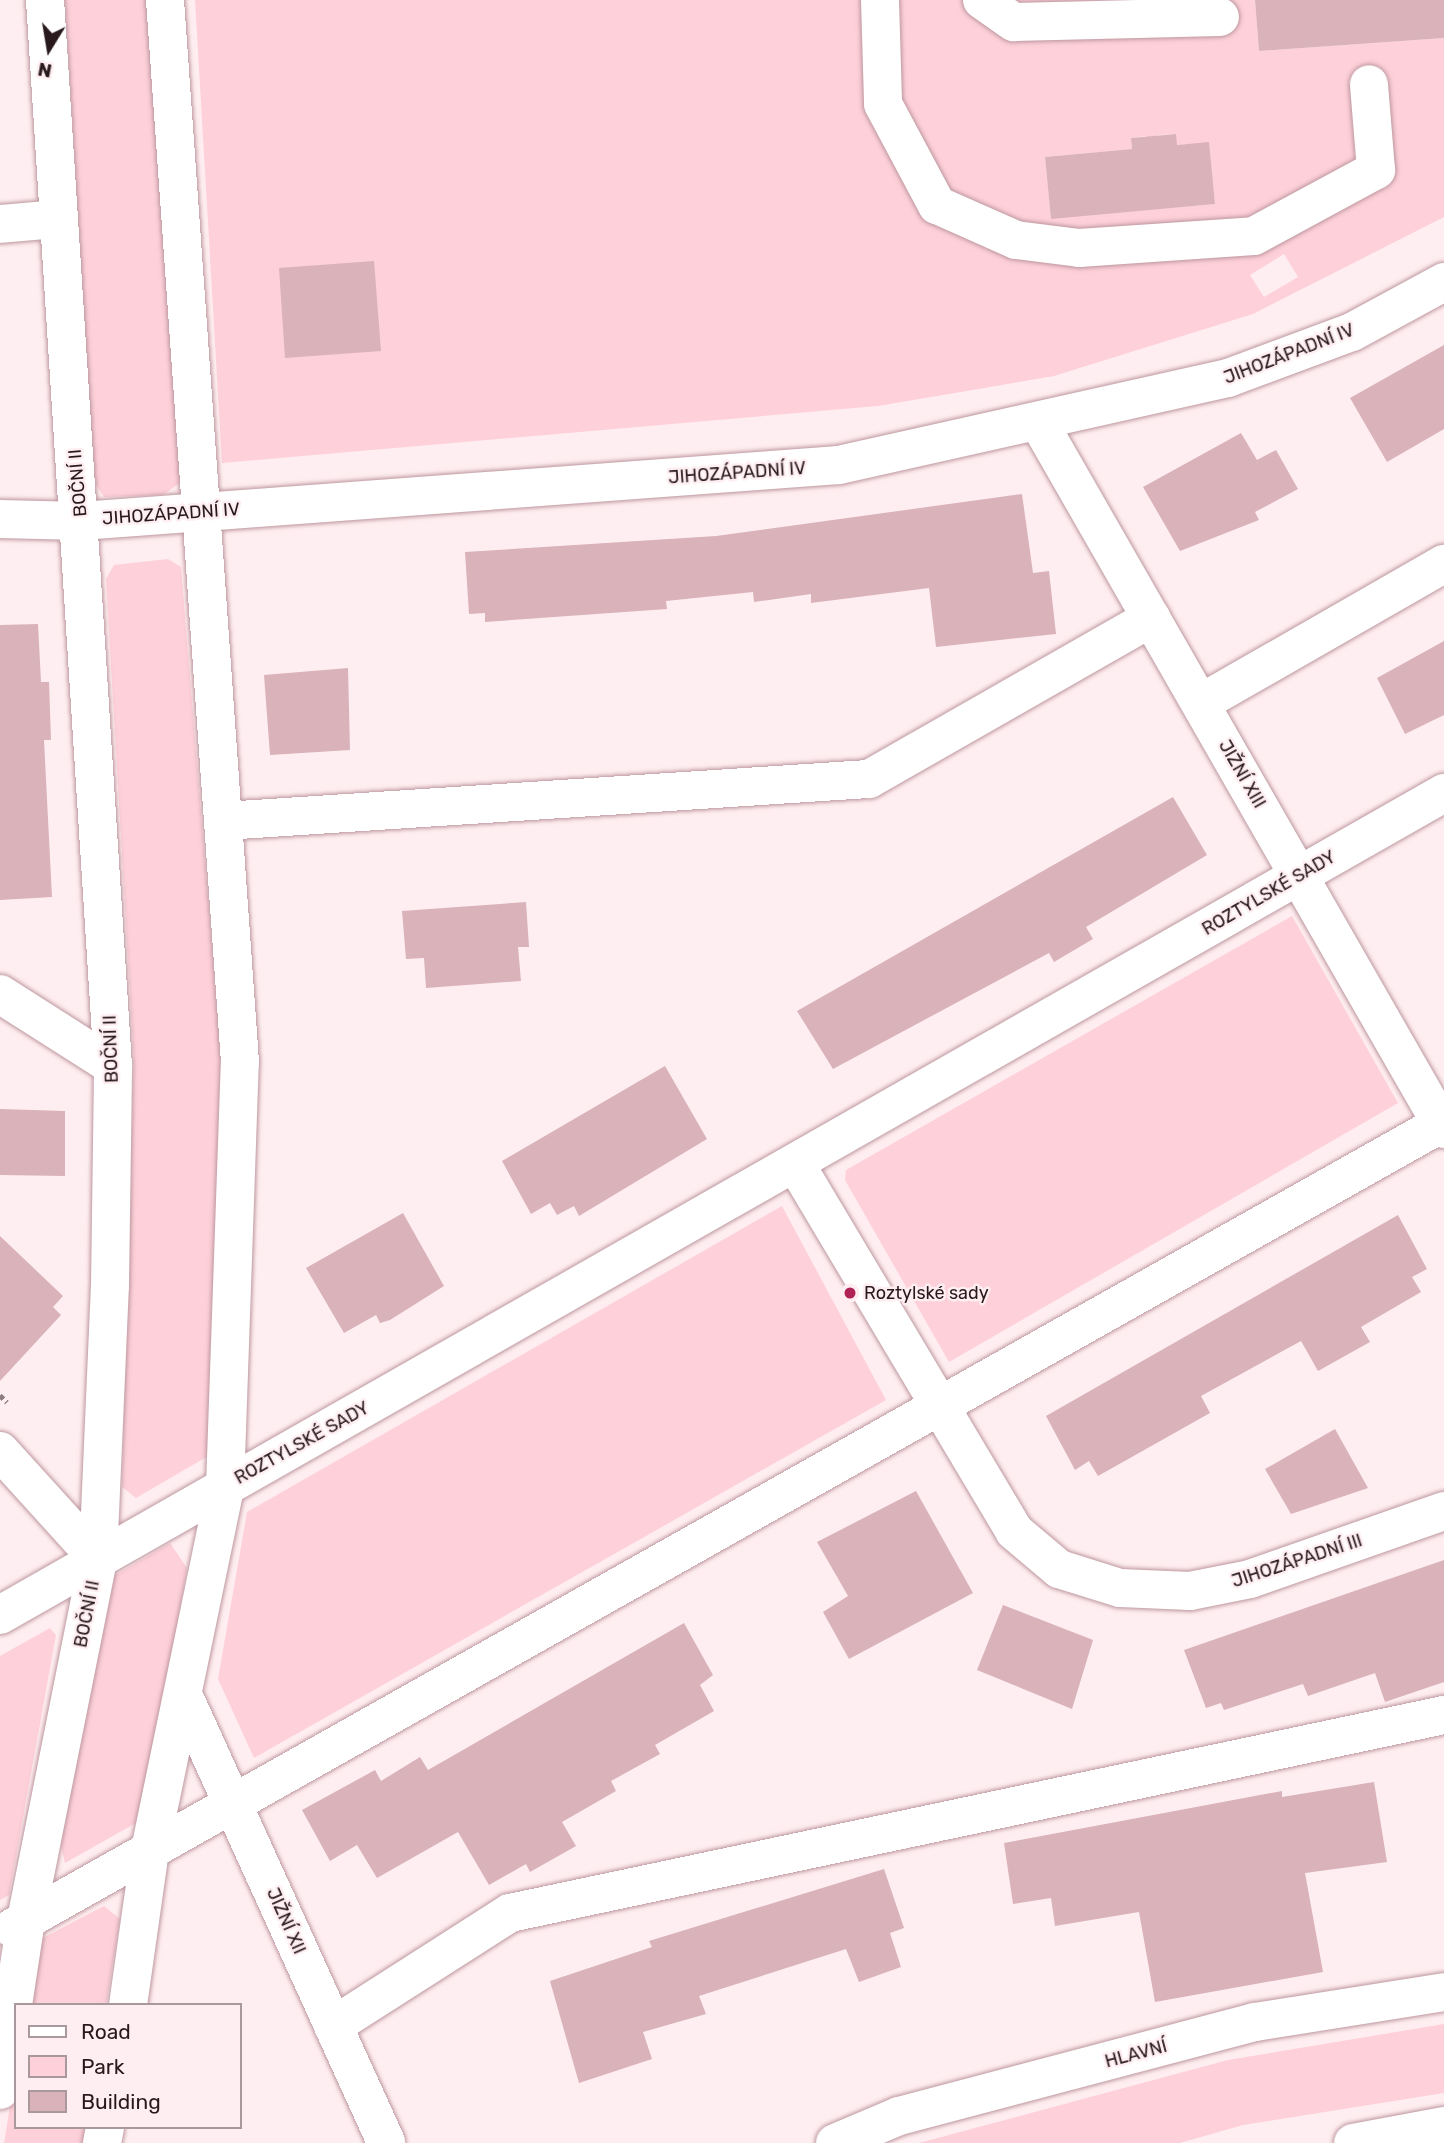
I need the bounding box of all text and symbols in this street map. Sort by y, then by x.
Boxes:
north arrow [14,14,84,84]
text: N [36,58,54,83]
street label: JIHOZÁPADNÍ IV [1221,319,1357,389]
street label: BOČNÍ II [64,448,92,518]
street label: JIHOZÁPADNÍ IV [667,457,807,489]
street label: JIHOZÁPADNÍ IV [101,498,241,530]
street label: JIŽNÍ XIII [1214,736,1270,812]
street label: ROZTYLSKÉ SADY [1198,846,1340,940]
street label: BOČNÍ II [99,1015,123,1083]
place label: Roztylské sady [864,1282,989,1304]
marker: Roztylské sady [842,1285,858,1301]
street label: ROZTYLSKÉ SADY [231,1397,373,1489]
street label: JIHOZÁPADNÍ III [1229,1530,1365,1592]
street label: BOČNÍ II [70,1579,104,1649]
street label: JIŽNÍ XII [262,1885,310,1957]
legend [14,2003,242,2129]
text: Road [81,2019,131,2044]
street label: HLAVNÍ [1103,2035,1169,2073]
text: Park [81,2054,125,2079]
text: Building [81,2089,161,2114]

